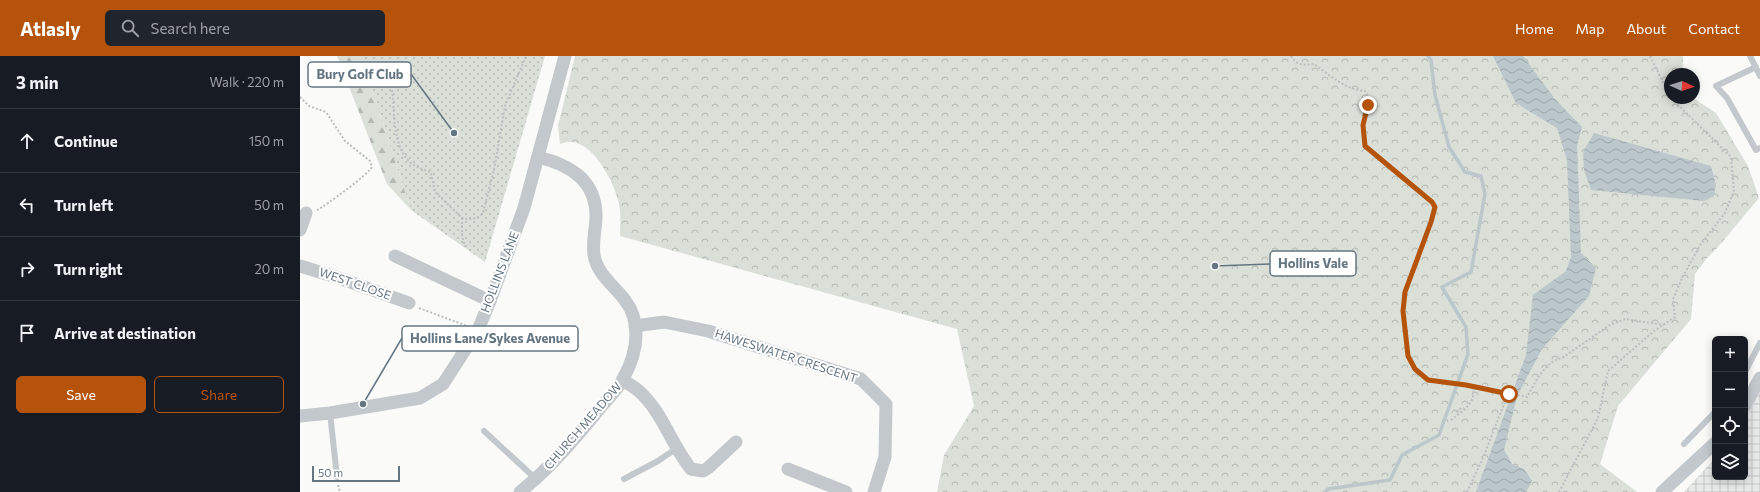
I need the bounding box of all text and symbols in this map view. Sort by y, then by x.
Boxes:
search box [105,10,385,46]
text: Atlasly [20,17,81,40]
icon: search [119,17,141,39]
text: Search here [151,19,230,37]
text: Home [1515,20,1554,37]
text: Map [1576,20,1604,37]
text: About [1626,20,1666,37]
text: Contact [1688,20,1740,37]
callout: Bury Golf Club [308,62,411,87]
text: Bury Golf Club [316,66,404,82]
north arrow [1664,68,1700,104]
text: 3 min [16,72,59,93]
text: Walk · 220 m [210,74,284,90]
route end [1359,96,1377,114]
icon: ahead [16,130,38,152]
text: Continue [54,132,118,150]
text: 150 m [249,133,284,149]
icon: left [16,194,38,216]
text: Turn left [54,196,113,214]
text: 50 m [254,197,284,213]
street label: HOLLINS LANE [477,229,521,314]
callout: Hollins Vale [1270,251,1356,276]
text: Hollins Vale [1278,255,1348,271]
icon: right [16,258,38,280]
text: Turn right [54,260,123,278]
text: 20 m [255,261,284,277]
street label: WEST CLOSE [318,264,393,302]
icon: arrive [16,322,38,344]
text: Arrive at destination [54,324,196,342]
street label: HAWESWATER CRESCENT [713,325,860,385]
callout: Hollins Lane/Sykes Avenue [402,326,578,351]
text: Hollins Lane/Sykes Avenue [410,330,570,346]
map controls [1712,336,1748,480]
button: + [1712,336,1748,372]
button: − [1712,372,1748,408]
button: Save [16,376,146,413]
button: Share [154,376,284,413]
street label: CHURCH MEADOW [541,379,624,472]
route start [1500,385,1518,403]
button: locate [1712,408,1748,444]
button: layers [1712,444,1748,480]
scale bar [312,464,400,483]
text: 50 m [318,466,343,479]

